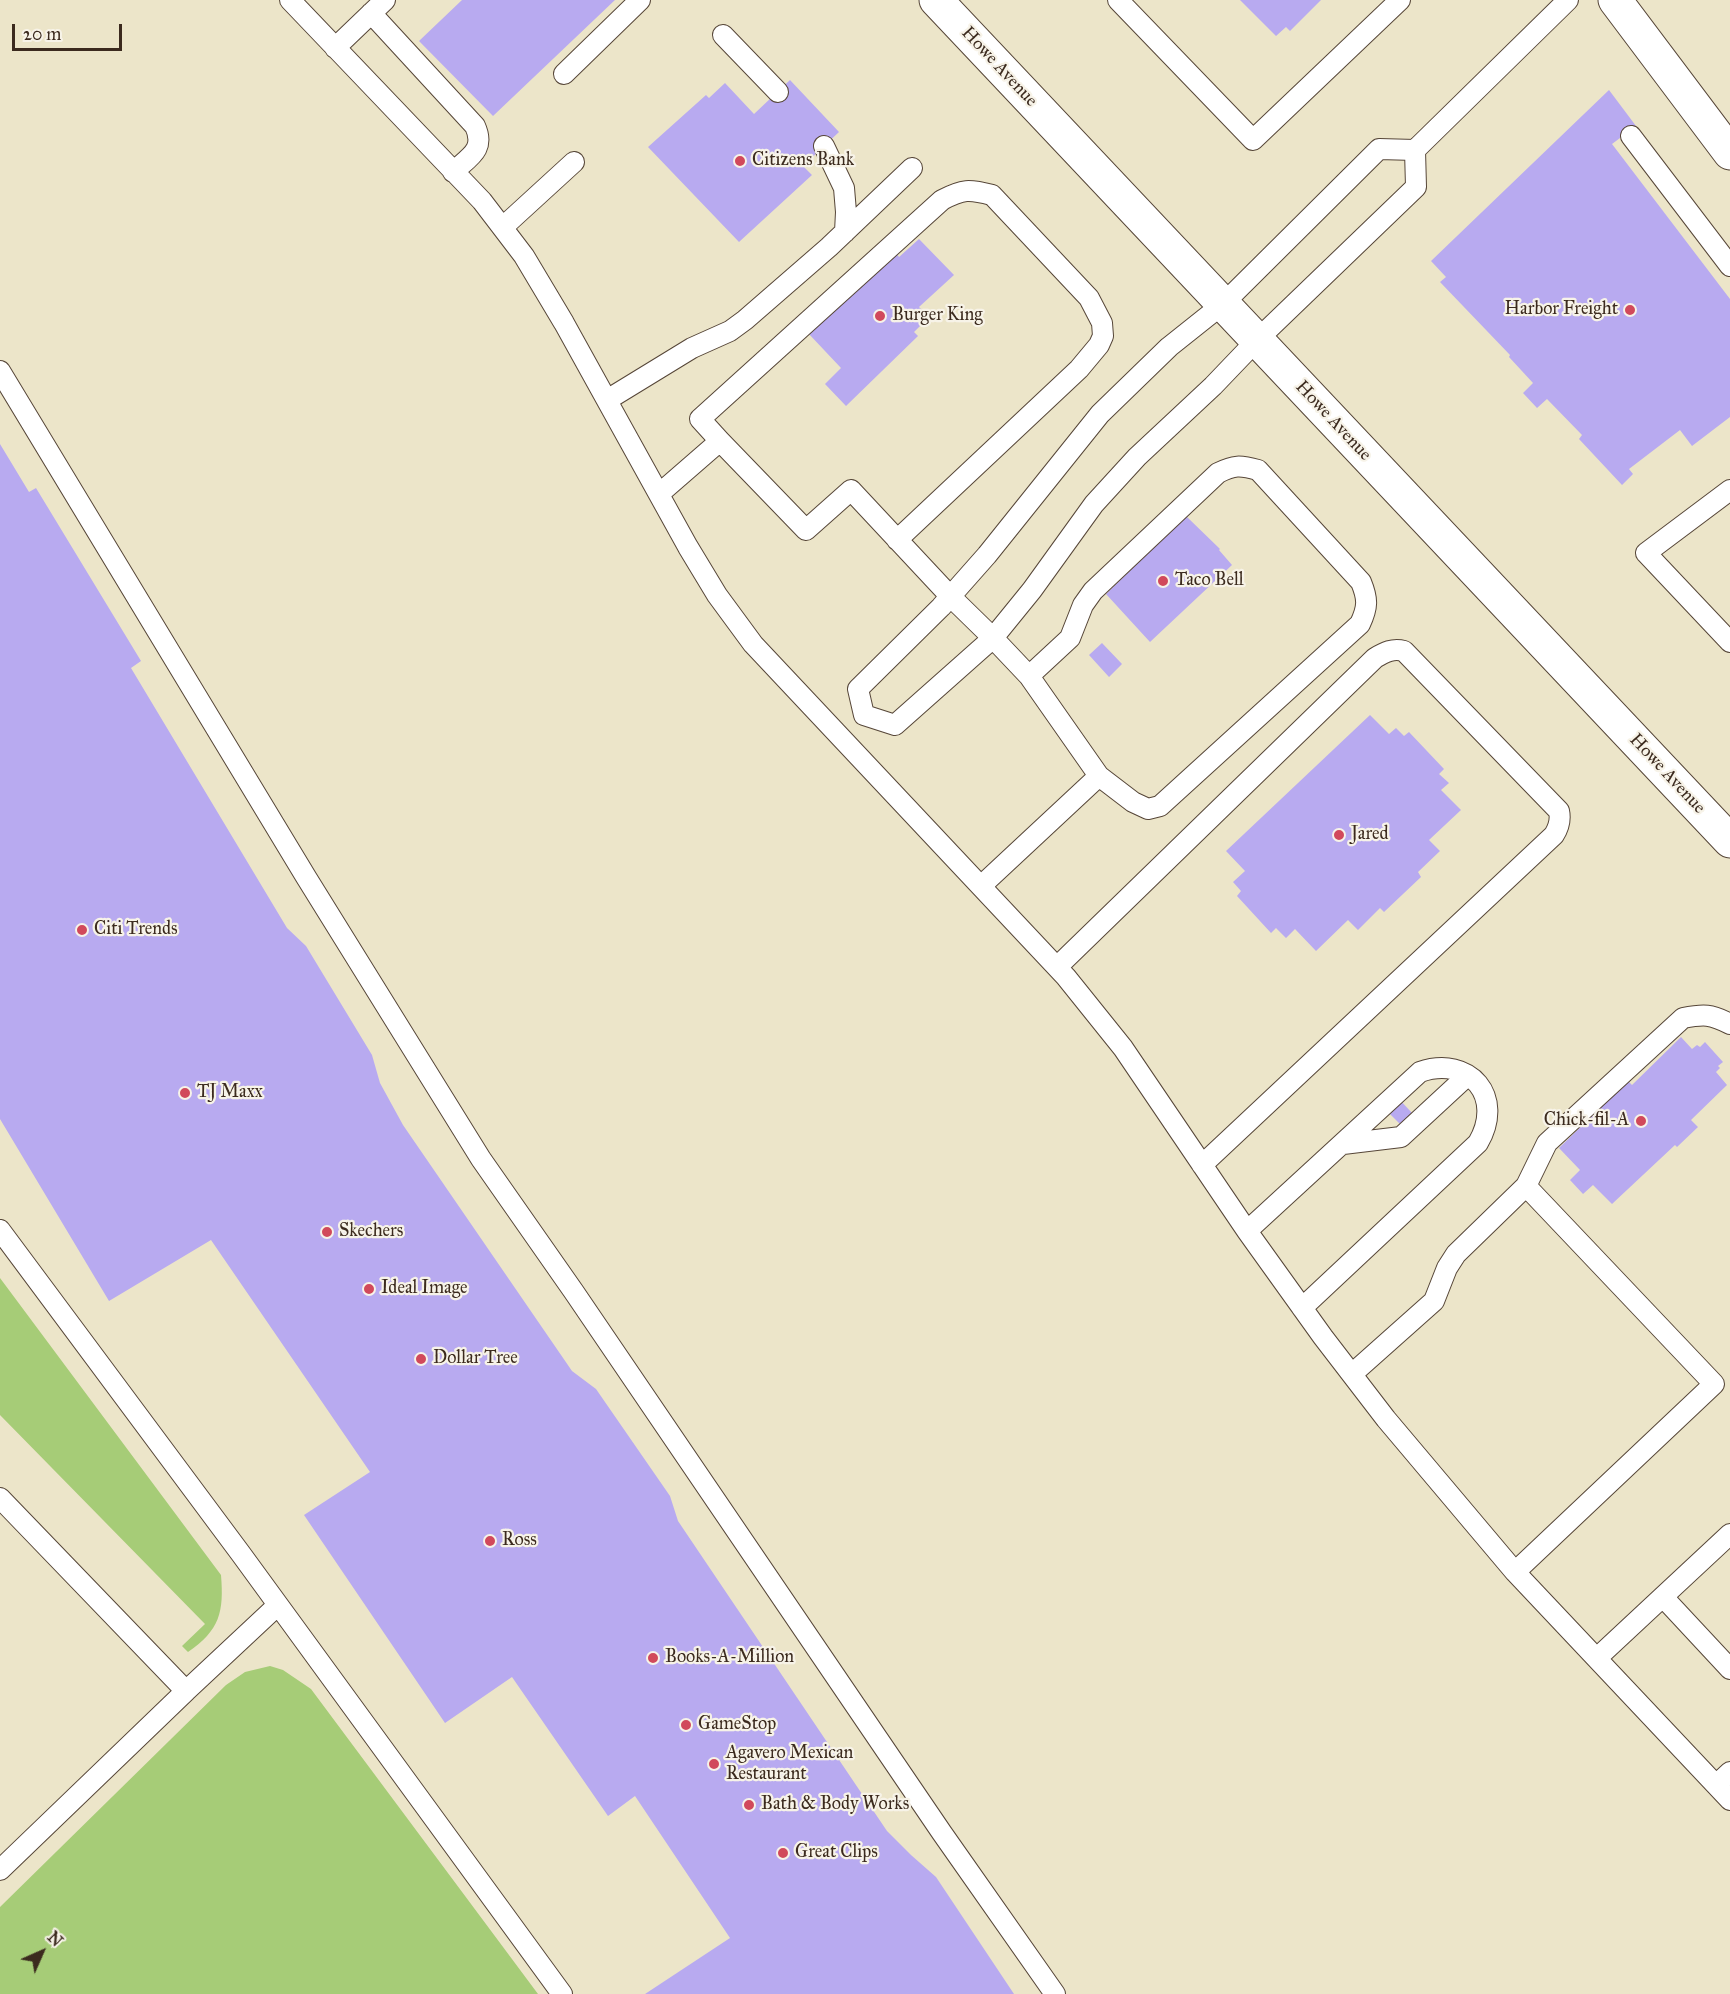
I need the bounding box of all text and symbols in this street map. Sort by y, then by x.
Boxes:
scale bar [15,12,124,50]
text: 20 m [23,23,61,45]
street label: Howe Avenue [956,23,1042,111]
place label: Citizens Bank [752,150,854,172]
marker: Citizens Bank [733,154,747,168]
place label: Harbor Freight [1504,299,1618,321]
marker: Harbor Freight [1623,303,1637,317]
place label: Burger King [892,305,983,327]
marker: Burger King [873,309,887,323]
street label: Howe Avenue [1290,377,1376,465]
place label: Taco Bell [1175,570,1244,592]
marker: Taco Bell [1156,574,1170,588]
street label: Howe Avenue [1624,730,1710,818]
place label: Jared [1351,824,1389,846]
marker: Jared [1332,828,1346,842]
place label: Citi Trends [94,919,178,941]
marker: Citi Trends [75,923,89,937]
place label: TJ Maxx [197,1082,263,1104]
marker: TJ Maxx [178,1086,192,1100]
place label: Chick-fil-A [1544,1110,1629,1132]
marker: Chick-fil-A [1634,1114,1648,1128]
place label: Skechers [339,1221,403,1243]
marker: Skechers [320,1225,334,1239]
place label: Ideal Image [381,1278,468,1300]
marker: Ideal Image [362,1282,376,1296]
place label: Dollar Tree [433,1348,518,1370]
marker: Dollar Tree [414,1352,428,1366]
place label: Ross [502,1530,537,1552]
marker: Ross [483,1534,497,1548]
place label: Books-A-Million [665,1647,794,1669]
marker: Books-A-Million [646,1651,660,1665]
place label: GameStop [698,1714,776,1736]
marker: GameStop [679,1718,693,1732]
place label: Agavero Mexican Restaurant [726,1743,853,1786]
marker: Agavero Mexican Restaurant [707,1757,721,1771]
place label: Bath & Body Works [761,1794,909,1816]
marker: Bath & Body Works [742,1798,756,1812]
place label: Great Clips [795,1842,878,1864]
marker: Great Clips [776,1846,790,1860]
north arrow [12,1922,72,1982]
text: N [44,1927,67,1950]

